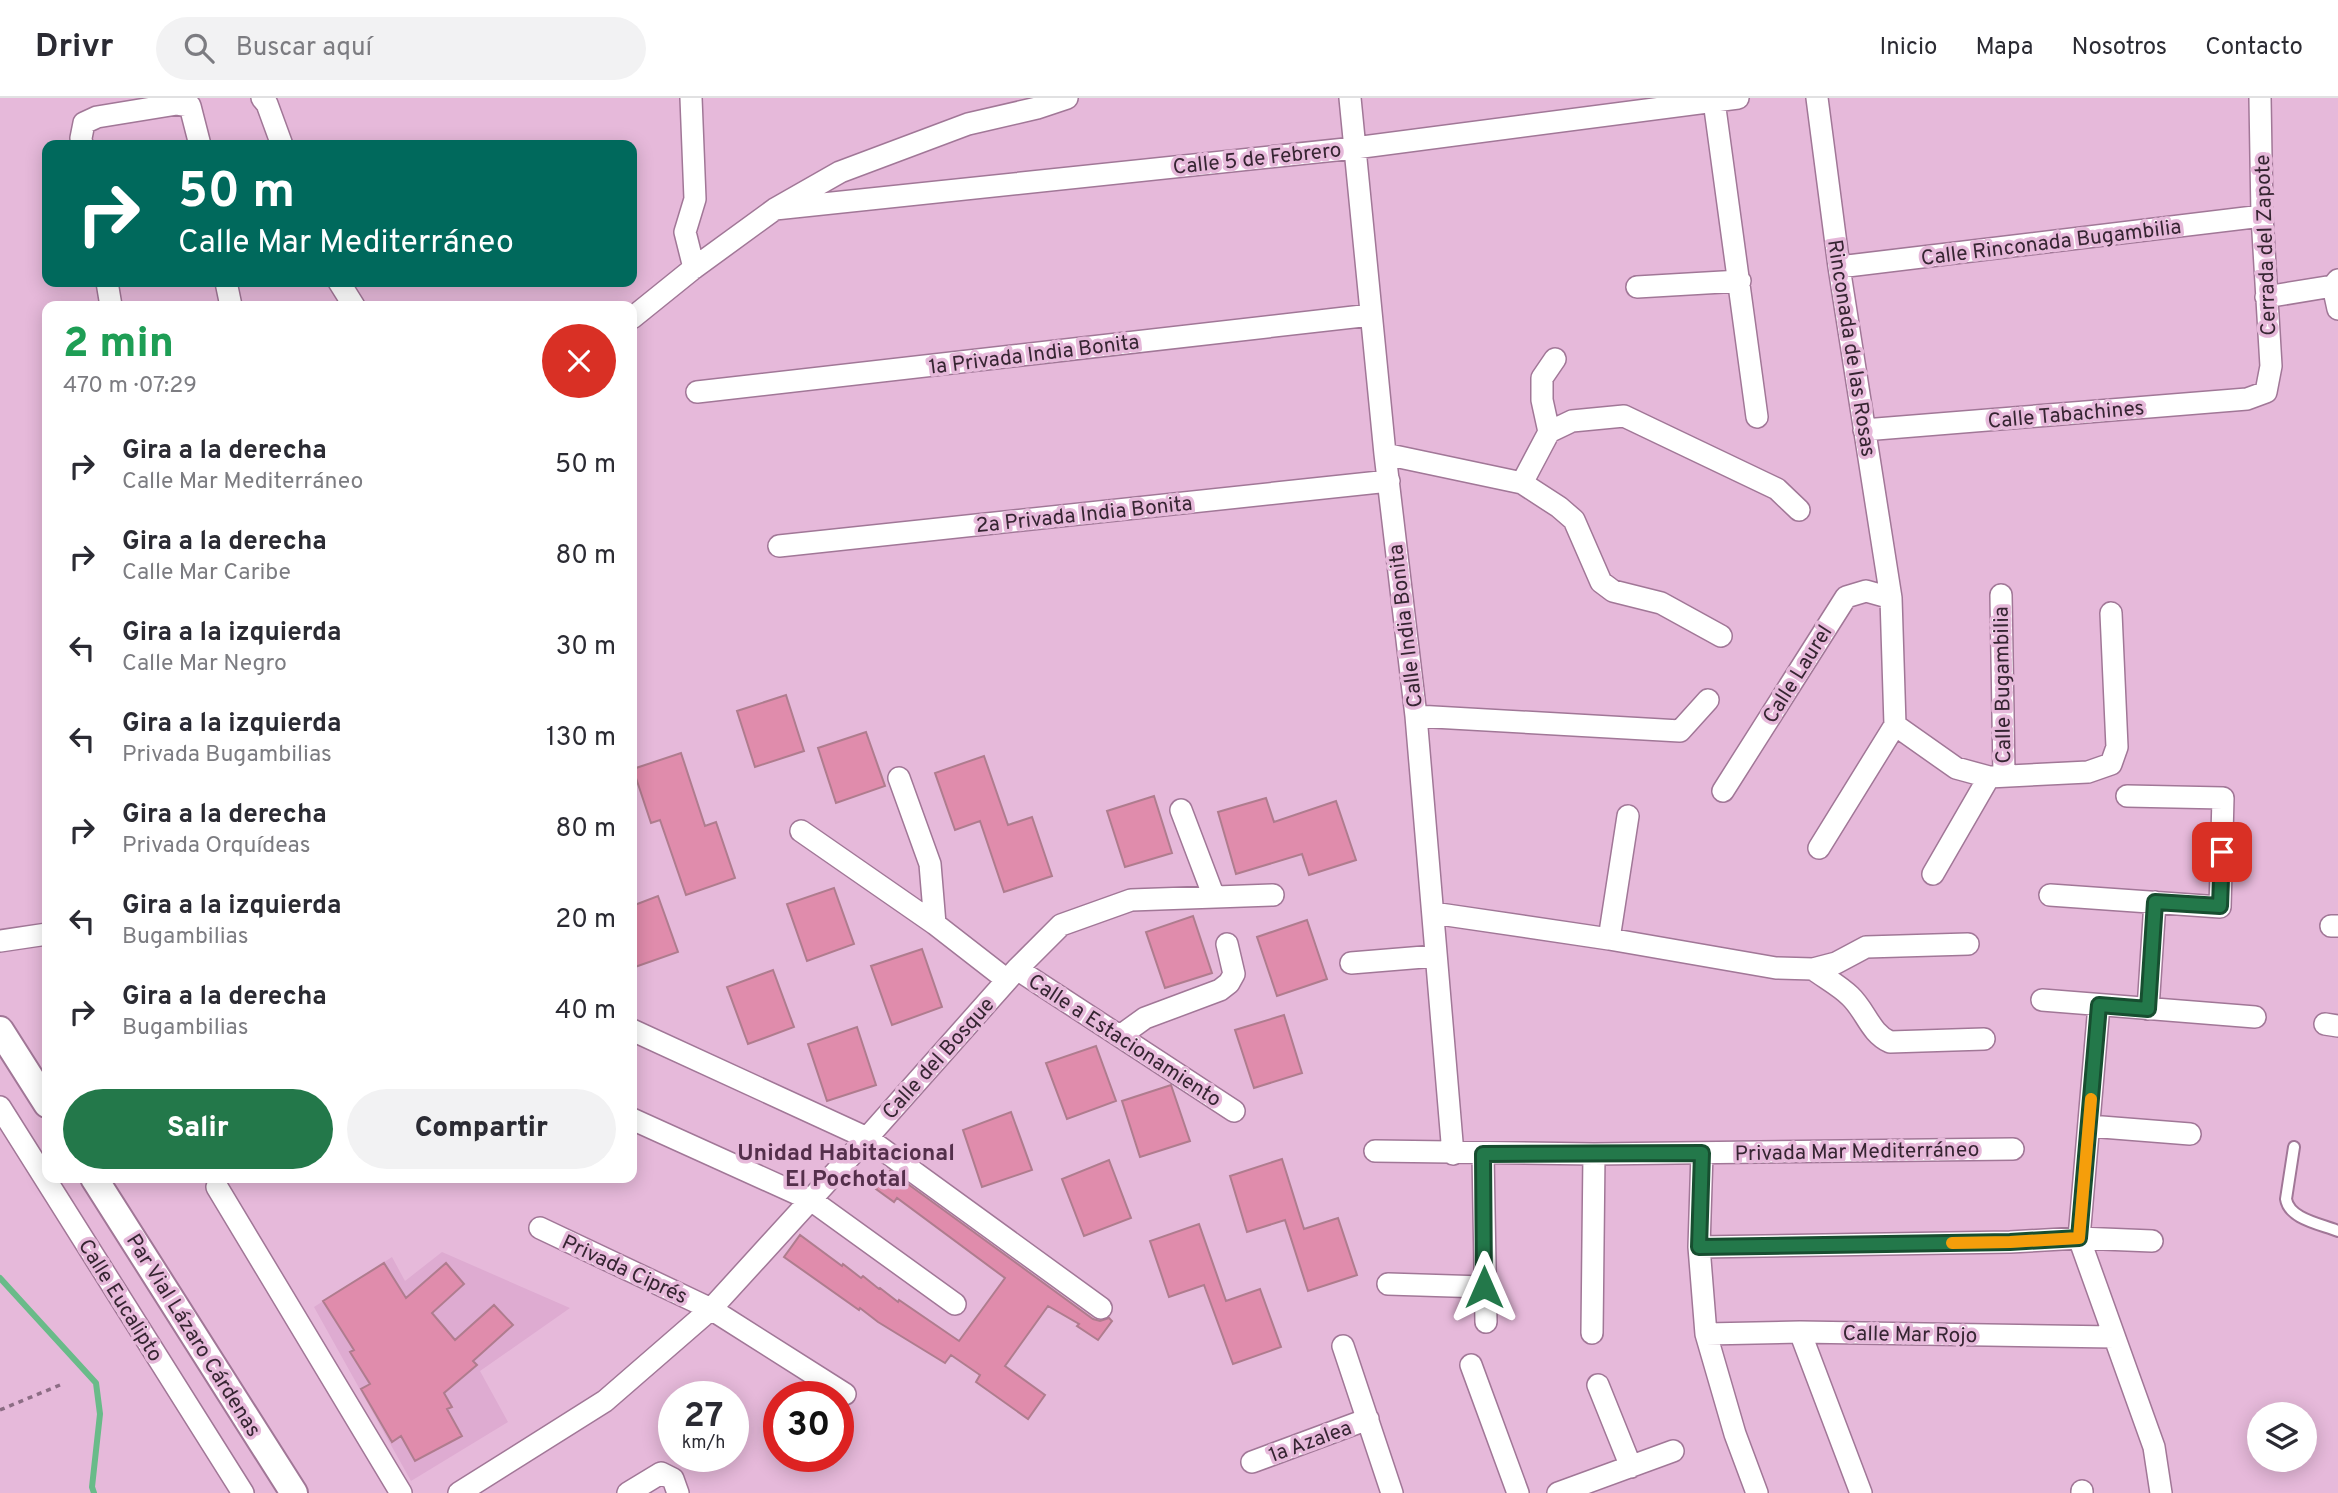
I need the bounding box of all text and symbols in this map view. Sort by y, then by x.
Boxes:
search box [156,17,646,80]
text: Drivr [35,27,114,69]
icon: search [180,29,218,67]
text: Buscar aquí [236,32,372,65]
text: Inicio [1880,33,1937,63]
text: Mapa [1975,33,2034,63]
text: Nosotros [2072,33,2167,63]
text: Contacto [2205,33,2303,63]
street label: Calle 5 de Febrero [1171,137,1343,182]
street label: Cerrada del Zapote [2250,154,2283,336]
text: 50 m [178,163,295,225]
icon: right [63,168,154,259]
street label: Calle Rinconada Bugambilia [1919,214,2183,273]
text: Calle Mar Mediterráneo [178,224,514,264]
street label: Rinconada de las Rosas [1820,238,1881,459]
text: 2 min [63,319,174,372]
button: close [542,324,616,398]
street label: 1a Privada India Bonita [927,329,1141,382]
text: 470 m · 07:29 [63,372,197,401]
street label: Calle Tabachines [1987,395,2146,436]
text: Gira a la derecha [122,435,327,468]
icon: right [63,447,101,485]
text: 50 m [555,449,616,482]
text: Calle Mar Mediterráneo [122,468,363,497]
street label: 2a Privada India Bonita [975,491,1194,540]
text: Gira a la derecha [122,526,327,559]
icon: right [63,538,101,576]
text: 80 m [556,540,616,573]
street label: Calle India Bonita [1383,543,1430,709]
text: Calle Mar Caribe [122,559,291,588]
street label: Calle Bugambilia [1989,606,2018,764]
text: Gira a la izquierda [122,617,341,650]
street label: Calle Laurel [1757,621,1839,729]
icon: left [63,629,101,667]
text: 30 m [556,631,616,664]
text: Calle Mar Negro [122,650,287,679]
text: Gira a la izquierda [122,708,341,741]
icon: left [63,720,101,758]
text: 130 m [546,722,616,755]
text: Privada Bugambilias [122,741,332,770]
text: Gira a la derecha [122,799,327,832]
icon: right [63,811,101,849]
text: 80 m [556,813,616,846]
pin [2192,822,2252,882]
text: Privada Orquídeas [122,832,310,861]
icon: arrive [2203,833,2241,871]
text: Gira a la izquierda [122,890,341,923]
icon: left [63,902,101,940]
text: 20 m [555,904,616,937]
text: Bugambilias [122,923,248,952]
street label: Calle a Estacionamiento [1022,969,1226,1114]
text: Gira a la derecha [122,981,327,1014]
street label: Calle del Bosque [877,992,1001,1126]
icon: right [63,993,101,1031]
text: 40 m [555,995,616,1028]
text: Bugambilias [122,1014,248,1043]
button: Salir [63,1089,333,1169]
button: Compartir [347,1089,616,1169]
street label: Privada Mar Mediterráneo [1735,1137,1980,1168]
district label: Unidad Habitacional El Pochotal [737,1140,955,1195]
street label: Par Vial Lázaro Cárdenas [119,1229,266,1442]
street label: Privada Ciprés [557,1229,692,1311]
street label: Calle Eucalipto [71,1235,168,1367]
position arrow [1447,1250,1521,1324]
street label: Calle Mar Rojo [1842,1321,1978,1350]
speed limit sign: 30 [763,1381,854,1472]
text: 27 [684,1395,723,1439]
map controls [2247,1402,2317,1472]
button: layers [2247,1402,2317,1472]
street label: 1a Azalea [1265,1415,1356,1470]
text: km/h [682,1432,725,1455]

